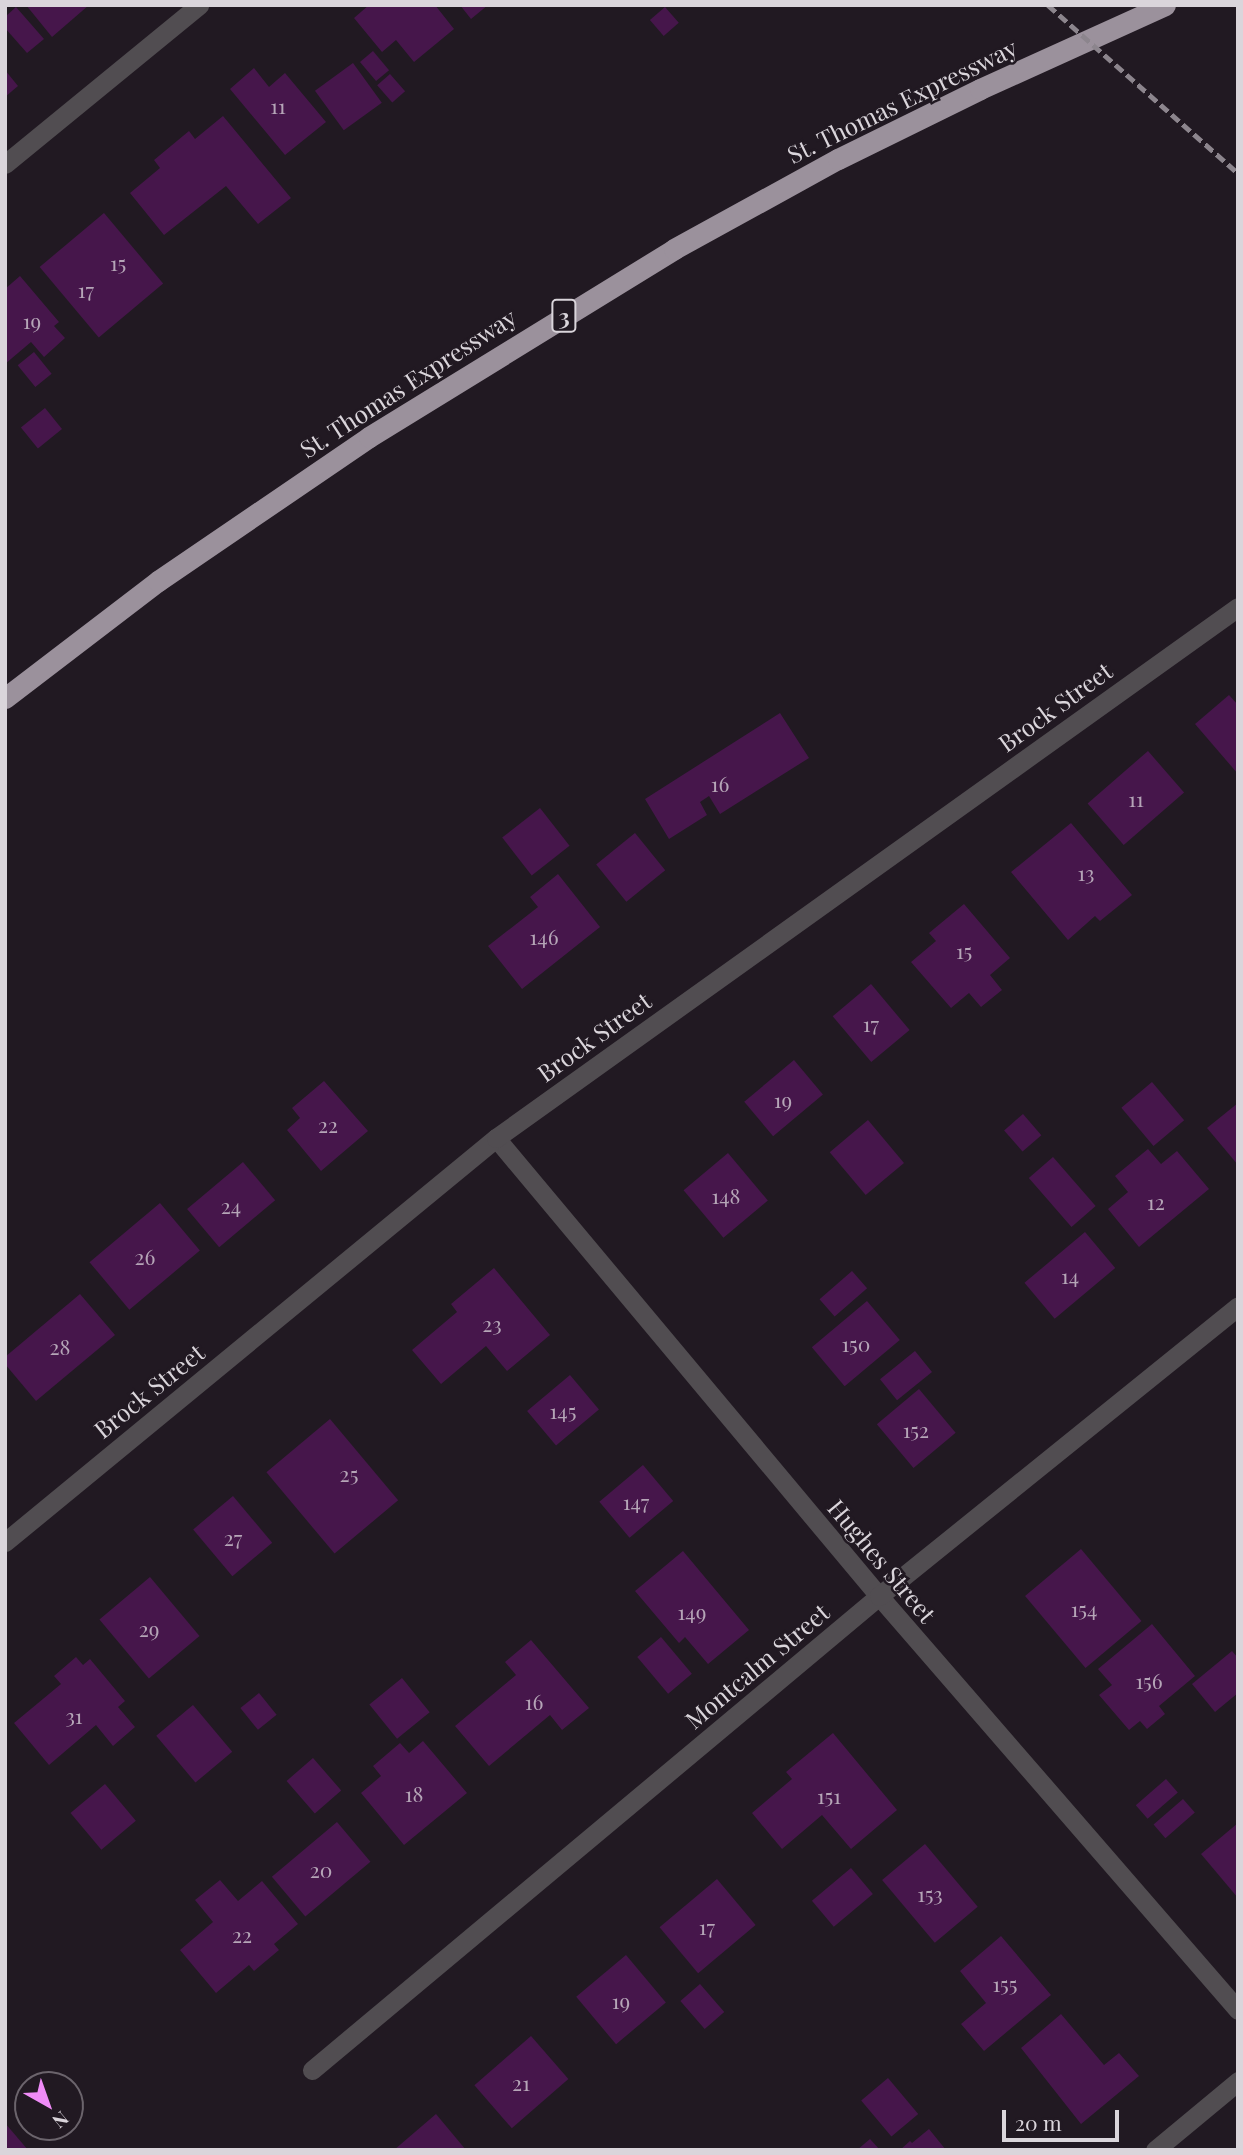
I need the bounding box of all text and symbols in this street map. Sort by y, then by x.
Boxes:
street label: St. Thomas Expressway [782,33,1022,169]
house number: 11 [270,92,286,118]
house number: 15 [110,249,126,275]
house number: 17 [78,276,94,302]
road number: 3 [550,296,578,336]
street label: St. Thomas Expressway [294,302,522,464]
house number: 19 [23,307,41,333]
street label: Brock Street [993,656,1117,758]
house number: 16 [711,770,729,796]
house number: 11 [1128,785,1144,811]
house number: 13 [1078,859,1094,885]
house number: 146 [529,923,559,949]
house number: 15 [956,937,972,963]
street label: Brock Street [532,986,656,1088]
house number: 17 [863,1010,879,1036]
house number: 19 [774,1086,792,1112]
house number: 22 [318,1111,338,1137]
house number: 148 [711,1182,741,1208]
house number: 12 [1147,1188,1165,1214]
house number: 24 [221,1192,241,1218]
house number: 26 [135,1243,155,1269]
house number: 14 [1061,1262,1079,1288]
house number: 23 [482,1310,502,1336]
house number: 150 [842,1330,870,1356]
house number: 28 [50,1333,70,1359]
street label: Brock Street [88,1338,210,1444]
house number: 145 [550,1397,576,1423]
house number: 152 [903,1416,929,1442]
house number: 25 [340,1460,358,1486]
house number: 147 [623,1488,649,1514]
street label: Hughes Street [822,1494,942,1628]
house number: 27 [224,1524,242,1550]
house number: 154 [1071,1595,1097,1621]
house number: 149 [678,1598,706,1624]
street label: Montcalm Street [679,1598,835,1734]
house number: 29 [139,1615,159,1641]
house number: 156 [1135,1667,1163,1693]
house number: 16 [525,1688,543,1714]
house number: 31 [65,1702,83,1728]
house number: 18 [405,1780,423,1806]
house number: 151 [817,1782,841,1808]
house number: 20 [310,1856,332,1882]
house number: 153 [917,1880,943,1906]
house number: 17 [699,1913,715,1939]
house number: 22 [232,1921,252,1947]
house number: 155 [993,1970,1017,1996]
house number: 19 [612,1987,630,2013]
house number: 21 [512,2069,530,2095]
north arrow [14,2071,84,2141]
scale bar [1005,2096,1122,2140]
text: N [48,2106,75,2135]
text: 20 m [1015,2108,1062,2136]

